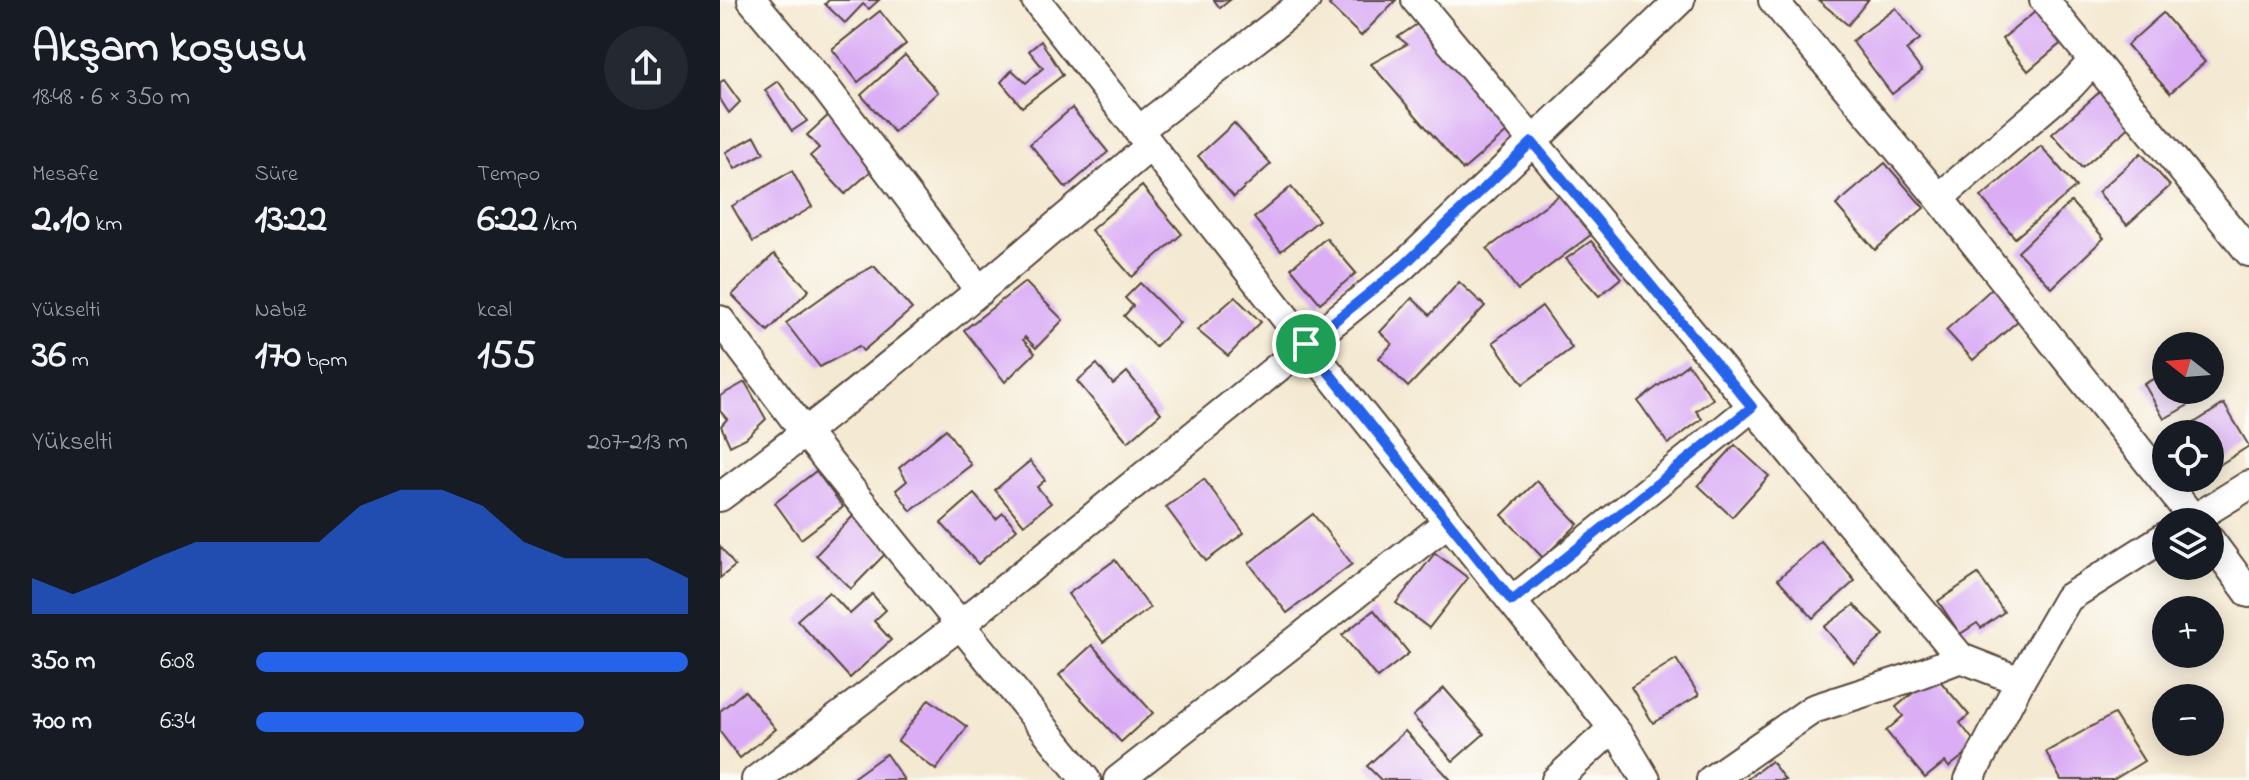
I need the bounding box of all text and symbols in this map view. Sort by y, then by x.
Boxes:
text: Akşam koşusu [32,17,307,81]
button: share [604,26,688,110]
text: 18:48 · 6 × 350 m [32,79,190,117]
text: Mesafe [32,159,98,191]
text: Süre [255,159,298,191]
text: Tempo [477,159,540,191]
text: 2.10 [32,191,90,250]
text: 13:22 [255,191,327,250]
text: 6:22 [477,191,538,250]
text: km [90,209,122,241]
text: /km [538,209,577,241]
text: Yükselti [32,295,100,327]
text: Nabız [255,295,306,327]
text: kcal [477,295,512,327]
pin [1272,310,1340,378]
icon: arrive [1284,322,1328,366]
text: 36 [32,327,66,386]
text: 170 [255,327,301,386]
text: 155 [477,327,536,386]
north arrow [2152,332,2224,404]
map controls [2152,332,2224,756]
text: m [66,345,89,377]
text: bpm [301,345,347,377]
button: locate [2152,420,2224,492]
text: Yükselti [32,424,113,462]
text: 207–213 m [587,424,688,462]
button: layers [2152,508,2224,580]
button: + [2152,596,2224,668]
text: 350 m [32,643,96,681]
text: 6:08 [160,643,195,681]
button: − [2152,684,2224,756]
text: 700 m [32,703,92,741]
text: 6:34 [160,703,195,741]

